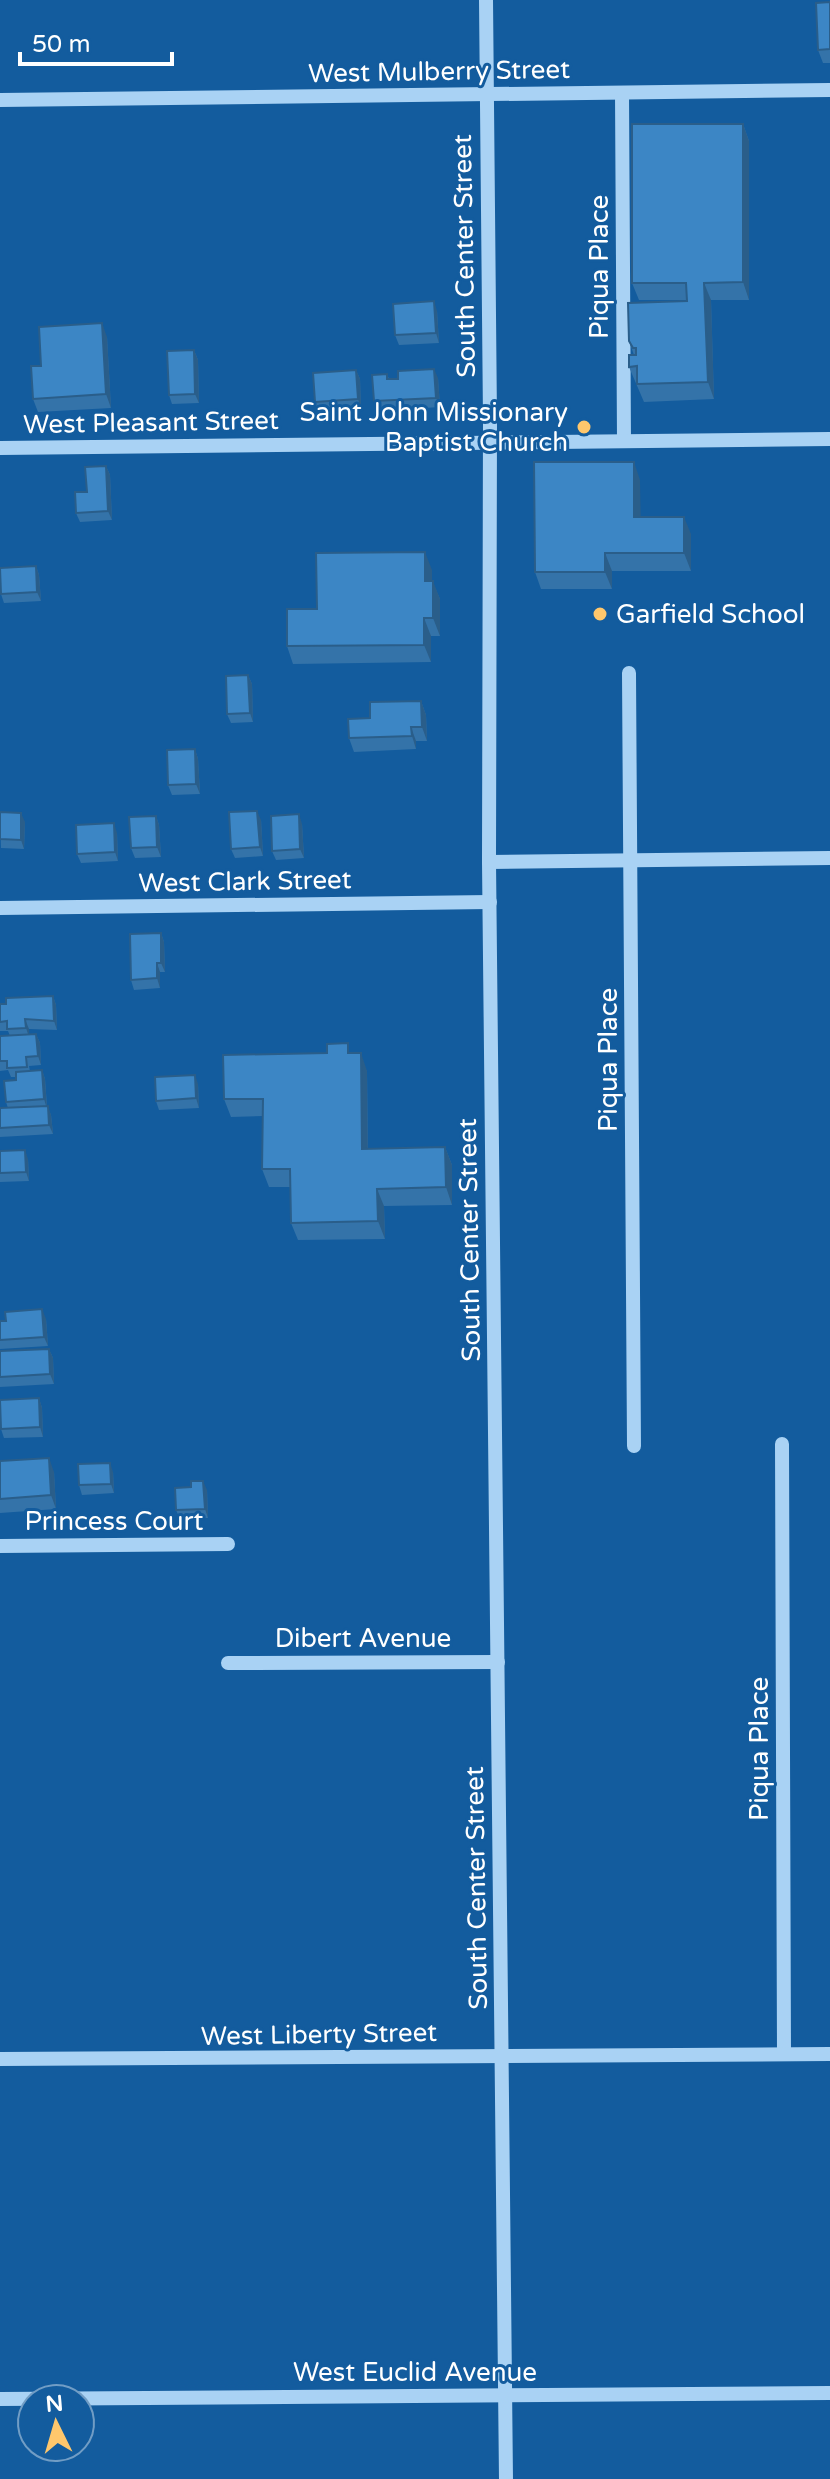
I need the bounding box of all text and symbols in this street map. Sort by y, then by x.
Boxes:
scale bar [20,16,172,66]
text: 50 m [32,30,90,59]
street label: West Mulberry Street [308,54,570,89]
street label: South Center Street [447,134,482,378]
street label: Piqua Place [584,195,615,339]
place label: Saint John Missionary Baptist Church [299,397,568,458]
street label: West Pleasant Street [23,405,279,440]
marker: Saint John Missionary Baptist Church [575,418,593,436]
place label: Garfield School [616,599,805,630]
marker: Garfield School [591,605,609,623]
street label: West Clark Street [138,864,352,899]
street label: Piqua Place [593,988,624,1132]
street label: South Center Street [452,1118,487,1362]
street label: Princess Court [25,1506,204,1537]
street label: Dibert Avenue [275,1623,451,1654]
street label: Piqua Place [744,1677,775,1821]
street label: South Center Street [459,1766,494,2010]
street label: West Liberty Street [201,2017,437,2052]
street label: West Euclid Avenue [293,2357,537,2388]
north arrow [16,2383,96,2463]
text: N [44,2390,64,2418]

